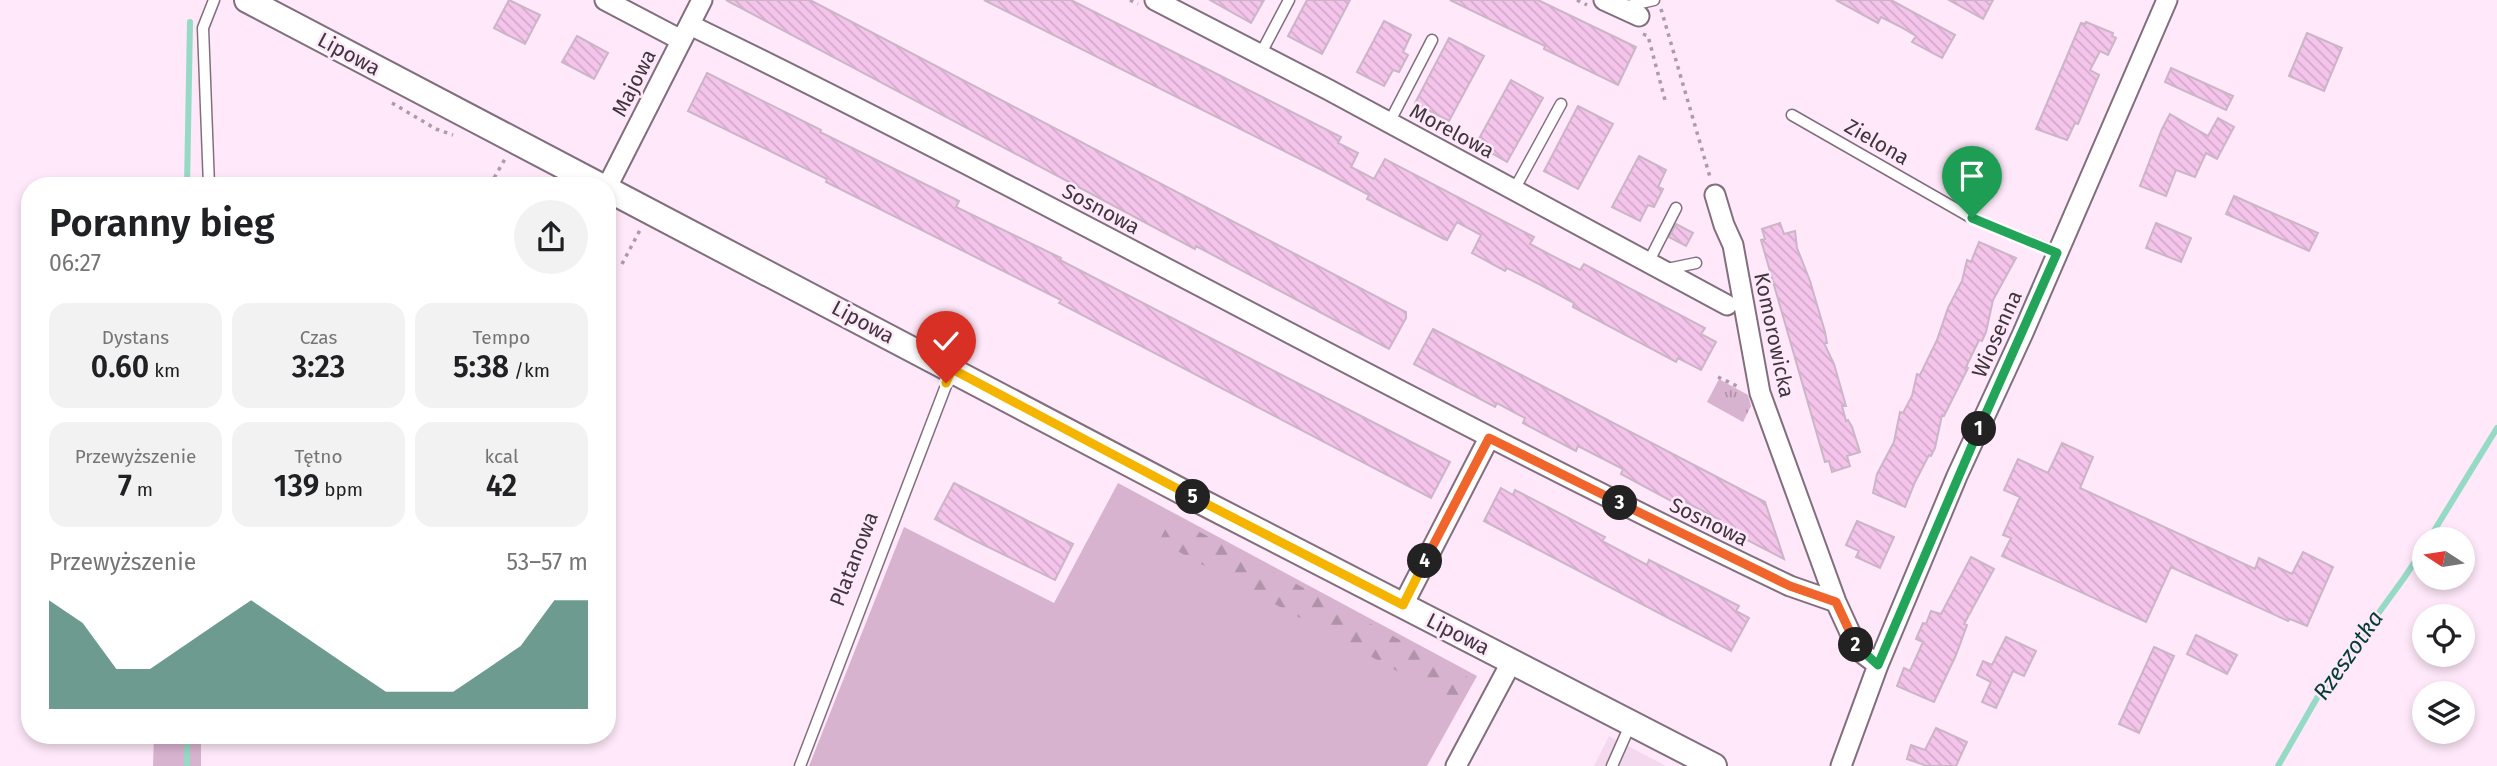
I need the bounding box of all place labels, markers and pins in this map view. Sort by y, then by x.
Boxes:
pin [1942,146,2002,218]
pin [916,311,976,383]
pin: 1 [1962,412,1996,446]
pin: 5 [1176,480,1210,514]
pin: 3 [1602,486,1638,520]
pin: 4 [1408,544,1442,578]
pin: 2 [1839,628,1874,662]

